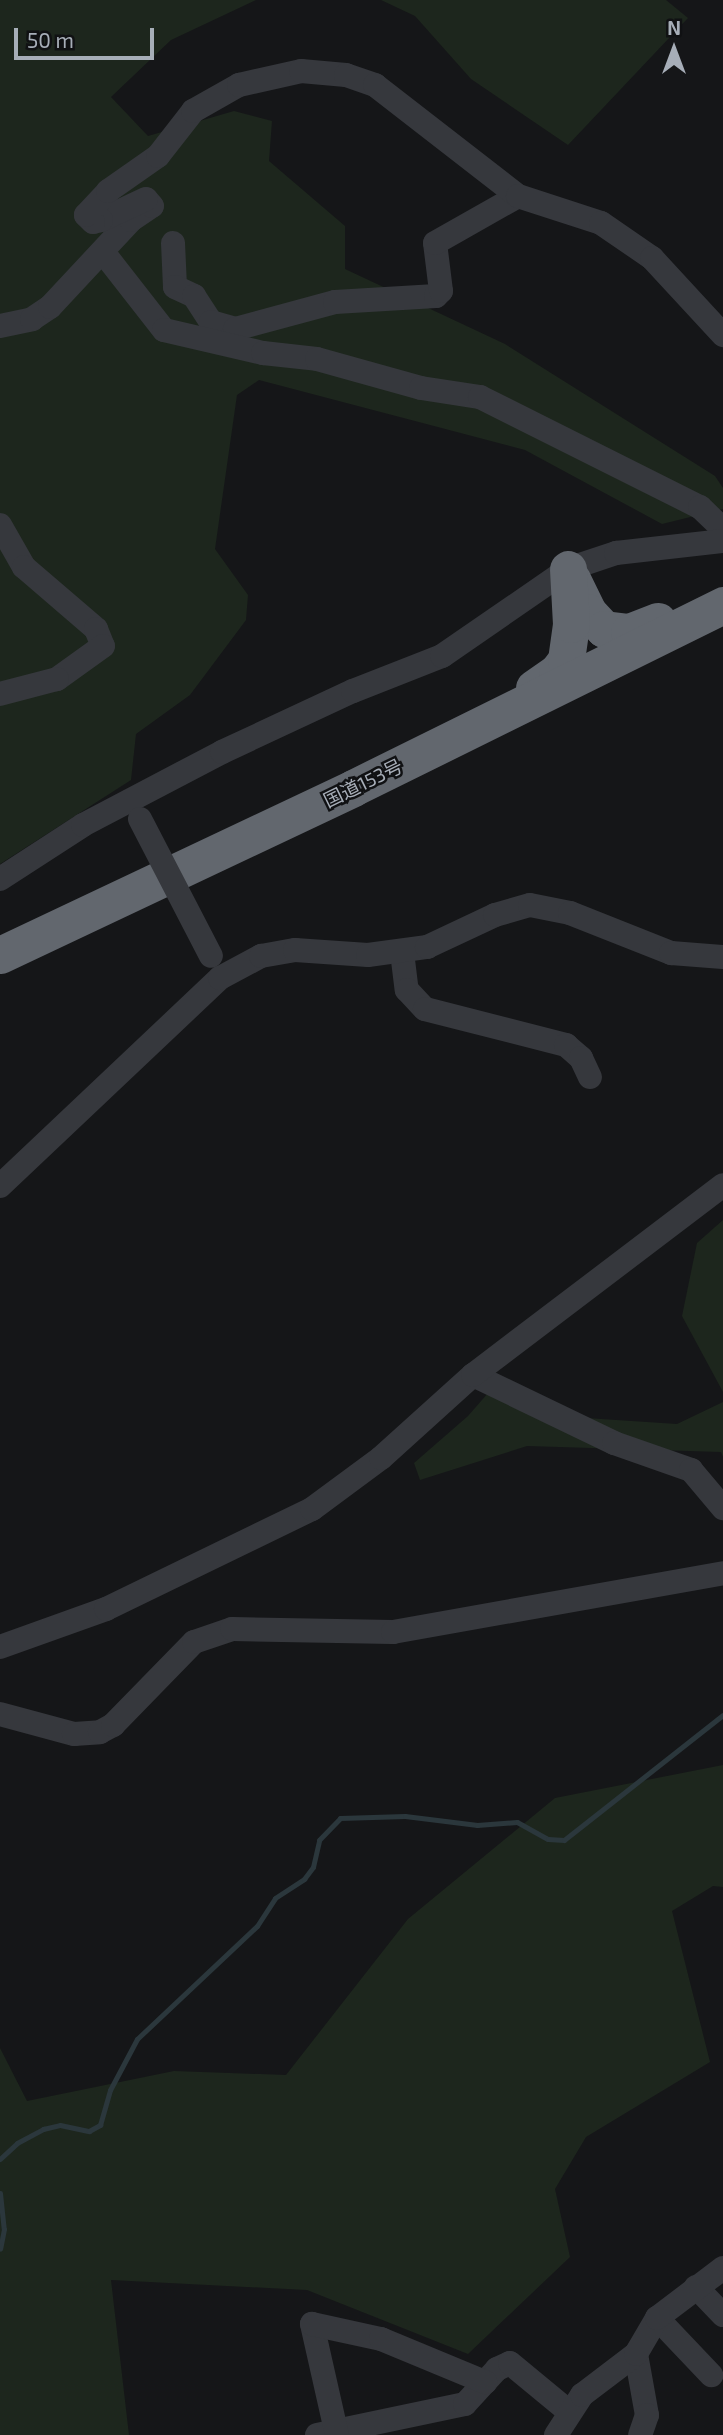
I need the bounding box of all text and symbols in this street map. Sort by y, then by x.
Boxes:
scale bar [18,14,158,58]
north arrow [639,14,709,84]
text: N [667,16,681,39]
text: 50 m [27,27,74,52]
street label: 国道153号 [320,754,406,812]

